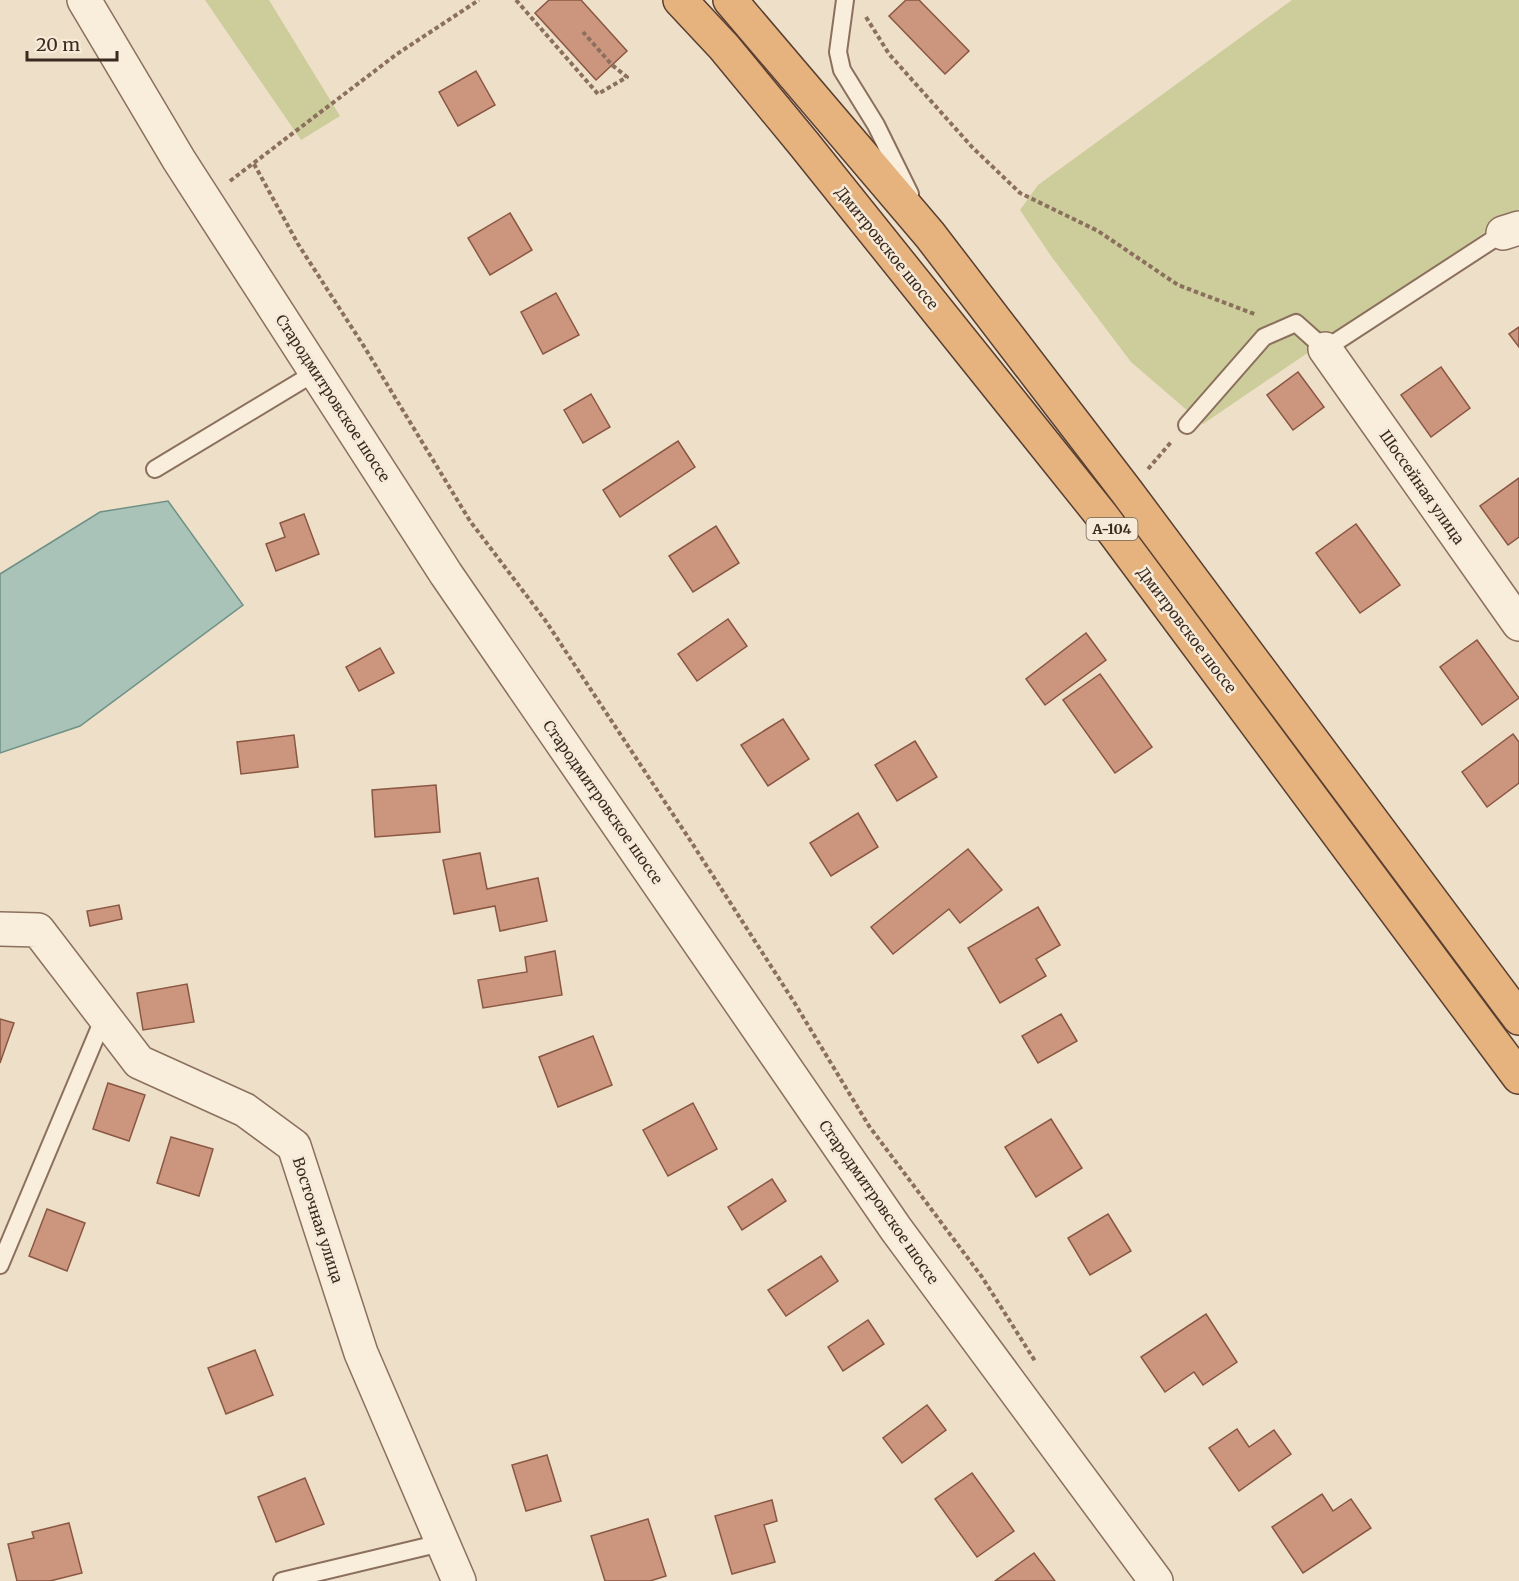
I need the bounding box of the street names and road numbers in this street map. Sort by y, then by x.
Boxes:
street label: Дмитровское шоссе [832,183,943,314]
street label: Стародмитровское шоссе [272,311,394,485]
street label: Шоссейная улица [1375,426,1469,548]
road number: А-104 [1086,518,1138,540]
street label: Дмитровское шоссе [1133,563,1241,697]
street label: Стародмитровское шоссе [539,716,667,888]
street label: Стародмитровское шоссе [815,1116,943,1288]
street label: Восточная улица [289,1155,347,1285]

